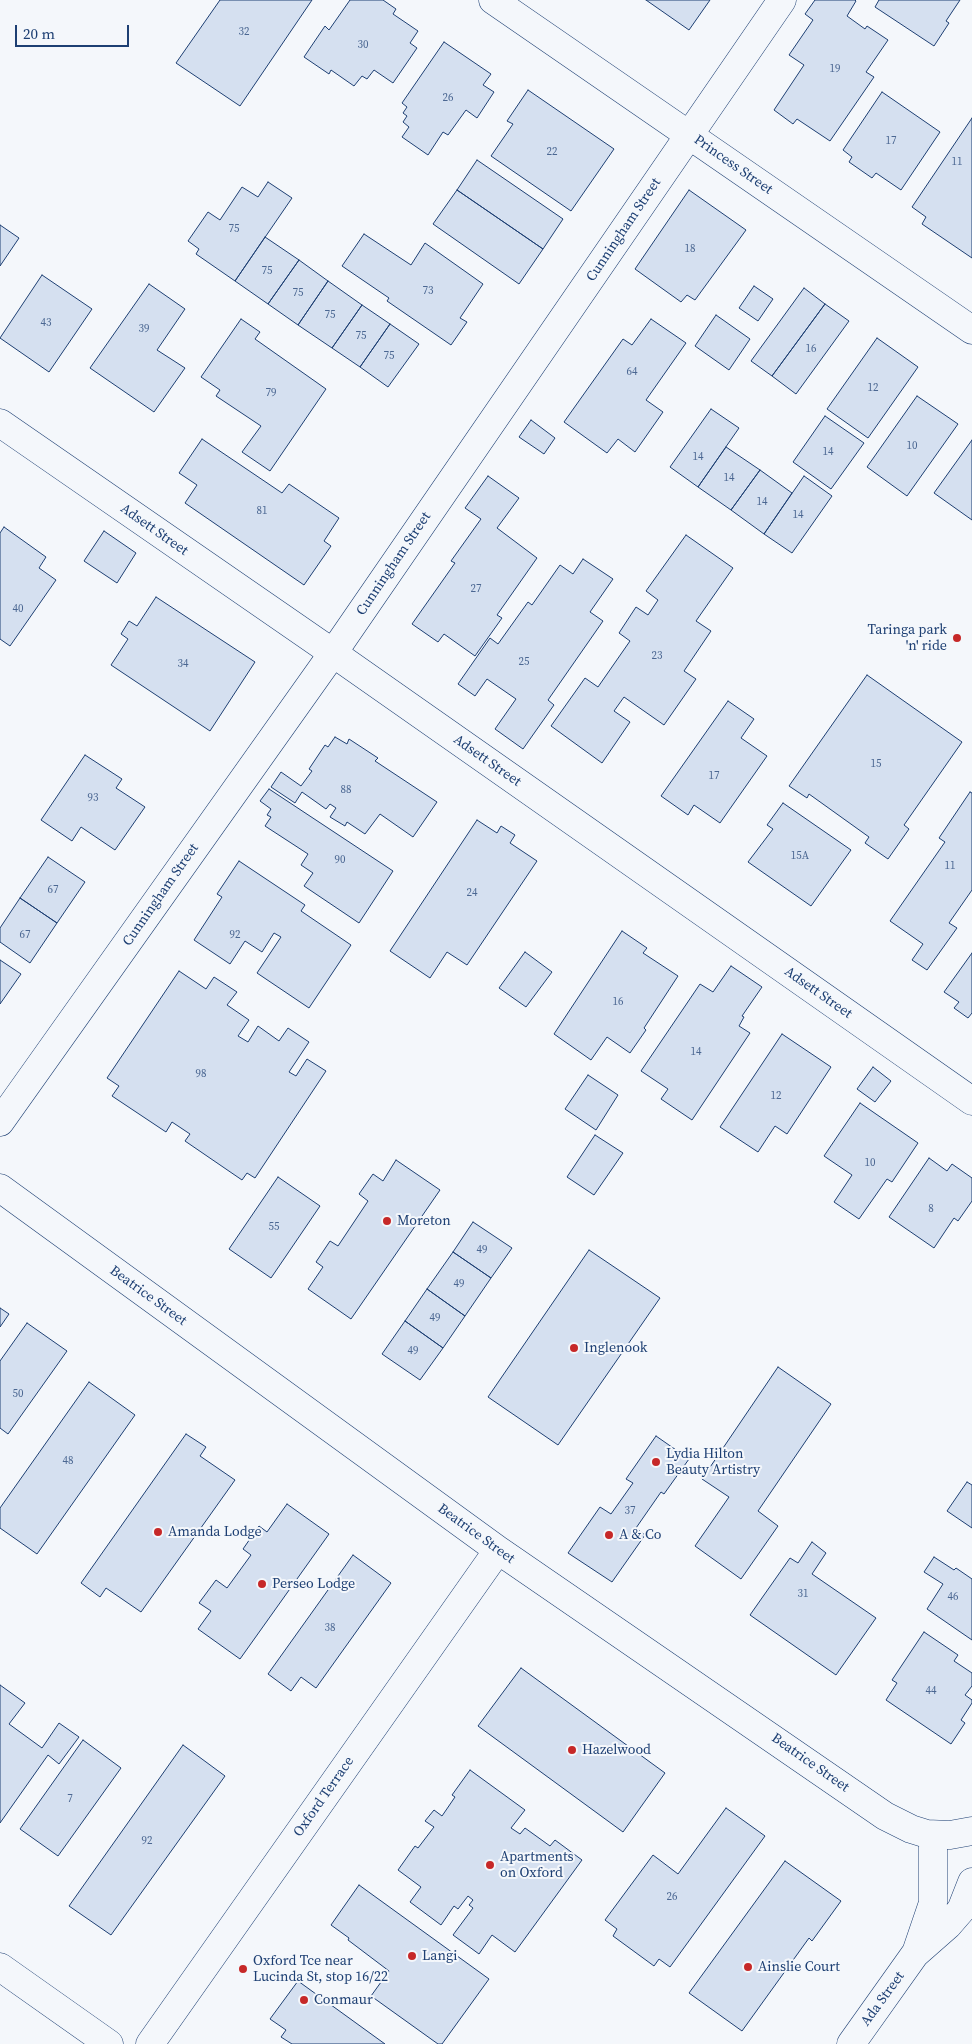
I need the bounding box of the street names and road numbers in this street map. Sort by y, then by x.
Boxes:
street label: Princess Street [690,132,776,198]
street label: Cunningham Street [583,175,665,285]
street label: Adsett Street [117,501,191,559]
street label: Cunningham Street [353,509,435,619]
street label: Adsett Street [450,732,524,790]
street label: Cunningham Street [119,841,203,949]
street label: Adsett Street [781,964,855,1022]
street label: Beatrice Street [106,1262,190,1330]
street label: Beatrice Street [434,1500,518,1568]
street label: Beatrice Street [768,1730,852,1796]
street label: Oxford Terrace [290,1754,358,1840]
street label: Ada Street [858,1968,908,2030]

